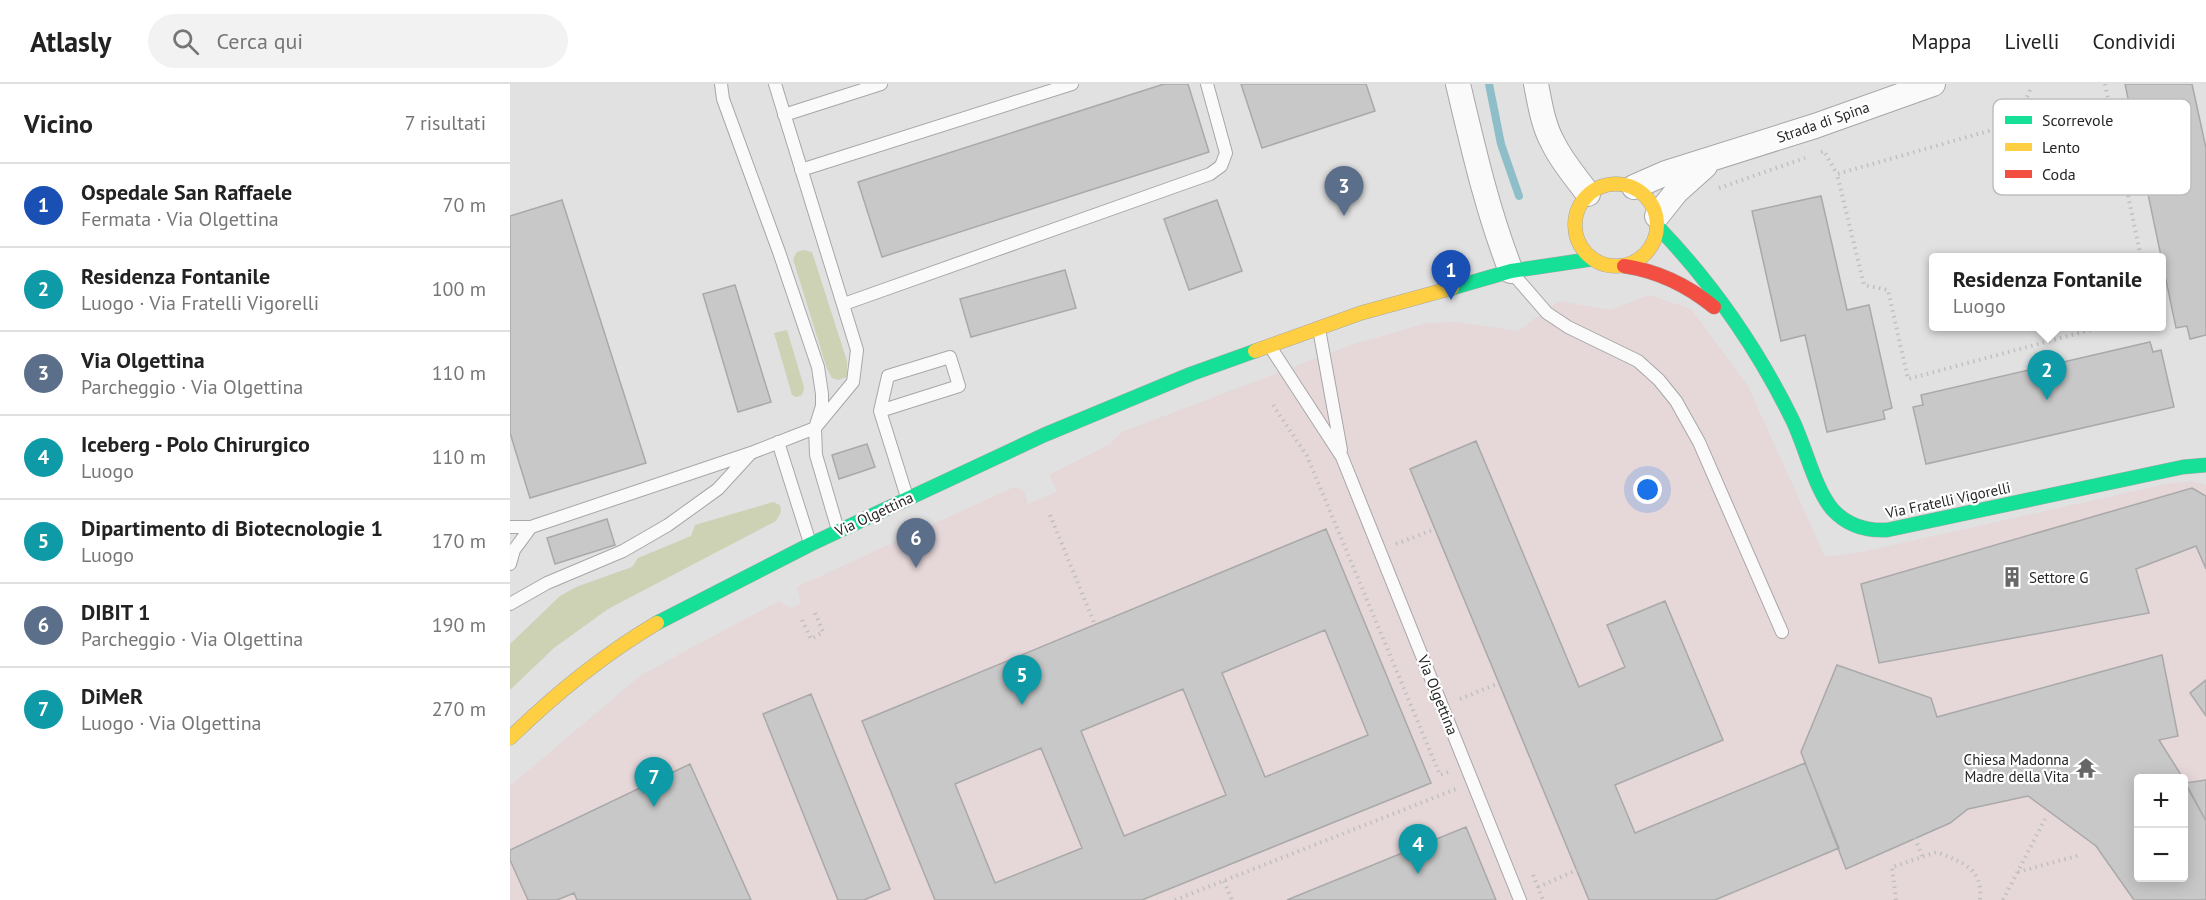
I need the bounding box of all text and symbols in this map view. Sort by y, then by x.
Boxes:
search box [148,14,568,68]
text: Atlasly [30,23,112,60]
icon: search [169,25,202,58]
text: Cerca qui [217,27,303,55]
text: Mappa [1911,28,1971,55]
text: Livelli [2004,28,2059,55]
text: Condividi [2092,28,2176,55]
street label: Strada di Spina [1774,97,1872,147]
legend [1993,99,2191,195]
text: Vicino [24,107,93,140]
text: 7 risultati [405,110,486,136]
text: Scorrevole [2042,110,2114,130]
text: Lento [2042,137,2080,157]
text: Coda [2042,164,2076,184]
pin: 3 [1324,166,1364,216]
text: Ospedale San Raffaele [81,178,292,206]
text: 1 [38,192,49,218]
text: 70 m [443,192,486,218]
text: Fermata · Via Olgettina [81,206,279,232]
pin: 1 [1432,250,1470,300]
popup [1929,253,2166,331]
text: Residenza Fontanile [81,262,270,290]
text: Residenza Fontanile [1953,265,2142,293]
text: 2 [38,276,49,302]
text: 100 m [432,276,486,302]
text: Luogo · Via Fratelli Vigorelli [81,290,319,316]
text: Luogo [1953,293,2006,319]
text: Via Olgettina [81,346,205,374]
pin: 2 [2028,350,2066,400]
text: 3 [38,360,49,386]
text: 110 m [432,360,486,386]
text: Parcheggio · Via Olgettina [81,374,303,400]
text: Iceberg - Polo Chirurgico [81,430,310,458]
text: 4 [38,444,49,470]
text: 110 m [432,444,486,470]
text: Luogo [81,458,134,484]
your location [1633,475,1662,504]
street label: Via Fratelli Vigorelli [1883,477,2012,523]
street label: Via Olgettina [831,488,916,541]
text: Dipartimento di Biotecnologie 1 [81,514,383,542]
pin: 6 [896,518,936,568]
text: 5 [38,528,49,554]
text: 170 m [432,528,486,554]
text: Luogo [81,542,134,568]
building icon: Settore G [2000,565,2024,589]
place label: Settore G [2029,568,2089,587]
text: DIBIT 1 [81,598,150,626]
text: 6 [38,612,49,638]
text: 190 m [432,612,486,638]
text: Parcheggio · Via Olgettina [81,626,303,652]
street label: Via Olgettina [1413,652,1463,738]
pin: 5 [1002,656,1042,705]
text: DiMeR [81,682,143,710]
text: 7 [38,696,49,722]
text: 270 m [432,696,486,722]
text: Luogo · Via Olgettina [81,710,262,736]
place label: Chiesa Madonna Madre della Vita [1964,750,2069,786]
temple icon: Chiesa Madonna Madre della Vita [2074,756,2098,780]
pin: 7 [634,758,674,807]
map controls [2134,774,2188,882]
button: + [2134,774,2188,828]
pin: 4 [1398,824,1438,874]
button: − [2134,828,2188,882]

